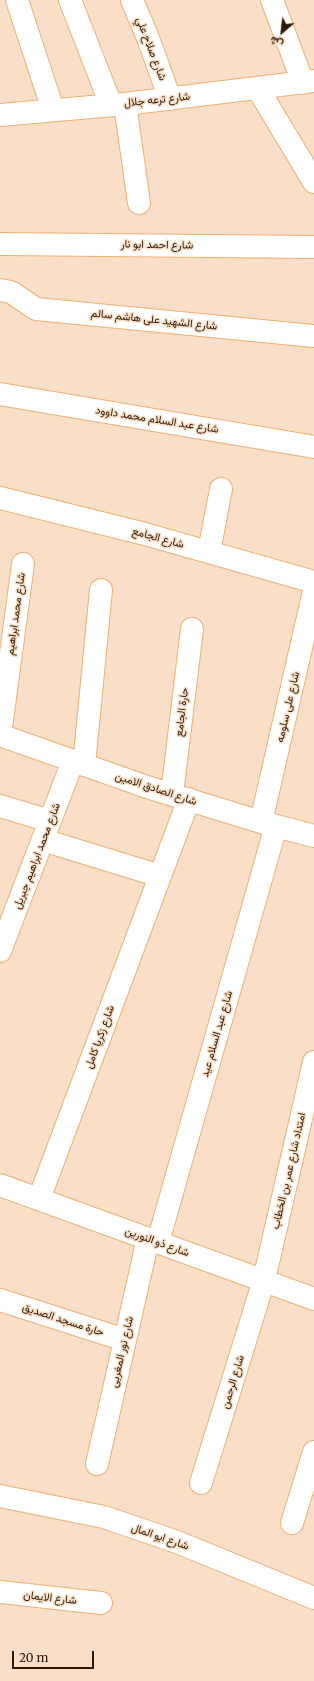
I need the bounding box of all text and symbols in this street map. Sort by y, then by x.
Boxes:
north arrow [262,12,302,52]
street label: شارع صلاح علي [133,15,169,83]
text: ش [267,33,285,52]
street label: شارع ترعه جلال [123,90,191,110]
street label: شارع احمد ابو نار [121,238,193,252]
street label: شارع الشهيد على هاشم سالم [90,307,218,333]
street label: شارع عبد السلام محمد داوود [94,404,220,436]
street label: شارع الجامع [131,525,185,551]
street label: شارع محمد ابراهيم [4,572,28,656]
street label: شارع على سلومه [273,670,303,744]
street label: حارة الجامع [172,687,192,737]
street label: شارع الصادق الامين [113,770,199,808]
street label: شارع محمد ابراهيم جبريل [11,801,63,911]
street label: شارع عبد السلام عيد [198,989,236,1079]
street label: شارع زكريا كامل [82,1003,118,1071]
street label: امتداد شارع عمر بن الخطاب [269,1111,309,1231]
street label: شارع ذو النورين [123,1224,191,1260]
street label: حارة مسجد الصديق [21,1301,105,1339]
street label: شارع نور المغربى [107,1315,137,1389]
street label: شارع الرحمن [219,1354,247,1410]
street label: شارع ابو المال [130,1521,190,1553]
street label: شارع الايمان [23,1589,77,1607]
scale bar [14,1643,96,1669]
text: 20 m [19,1650,48,1665]

